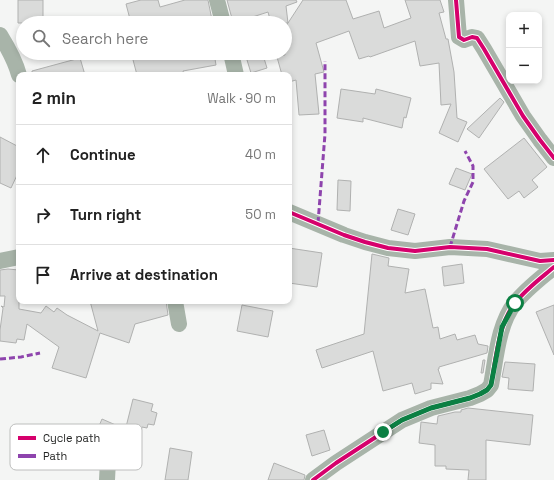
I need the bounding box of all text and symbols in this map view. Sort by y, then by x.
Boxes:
map controls [506,12,542,84]
button: + [506,12,542,48]
search box [16,16,292,60]
icon: search [30,27,52,49]
text: Search here [62,29,148,48]
button: − [506,48,542,84]
text: 2 min [32,87,76,109]
text: Walk · 90 m [207,90,276,107]
icon: ahead [32,144,54,166]
text: Continue [70,145,136,164]
text: 40 m [245,146,276,163]
icon: right [32,204,54,226]
text: Turn right [70,205,141,224]
text: 50 m [245,206,276,223]
icon: arrive [32,264,54,286]
text: Arrive at destination [70,265,218,284]
route start [506,294,524,312]
route end [374,423,392,441]
legend [10,424,142,470]
text: Cycle path [43,431,100,445]
text: Path [43,449,67,463]

